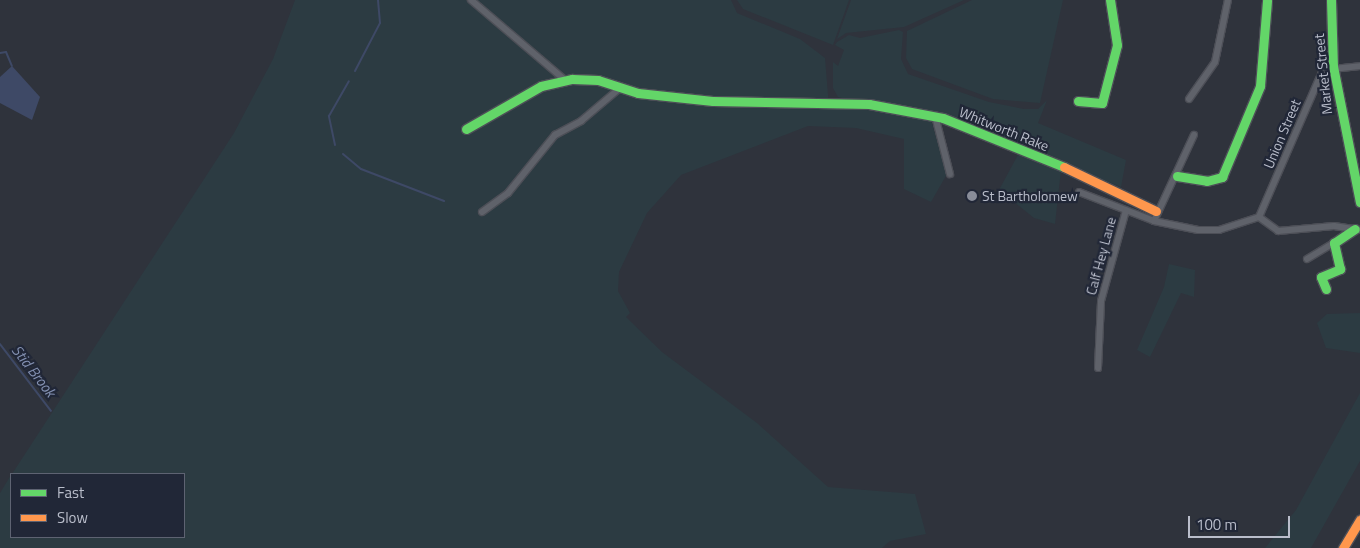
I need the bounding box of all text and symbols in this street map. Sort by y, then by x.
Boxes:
street label: Market Street [1310,33,1336,115]
street label: Union Street [1260,97,1304,171]
street label: Whitworth Rake [957,103,1051,155]
place label: St Bartholomew [982,188,1078,204]
marker: St Bartholomew [966,190,978,202]
street label: Calf Hey Lane [1083,215,1119,297]
water label: Stid Brook [8,342,60,400]
legend [10,473,185,538]
text: Fast [57,481,84,504]
text: Slow [57,506,88,529]
scale bar [1190,506,1292,538]
text: 100 m [1196,513,1237,536]

